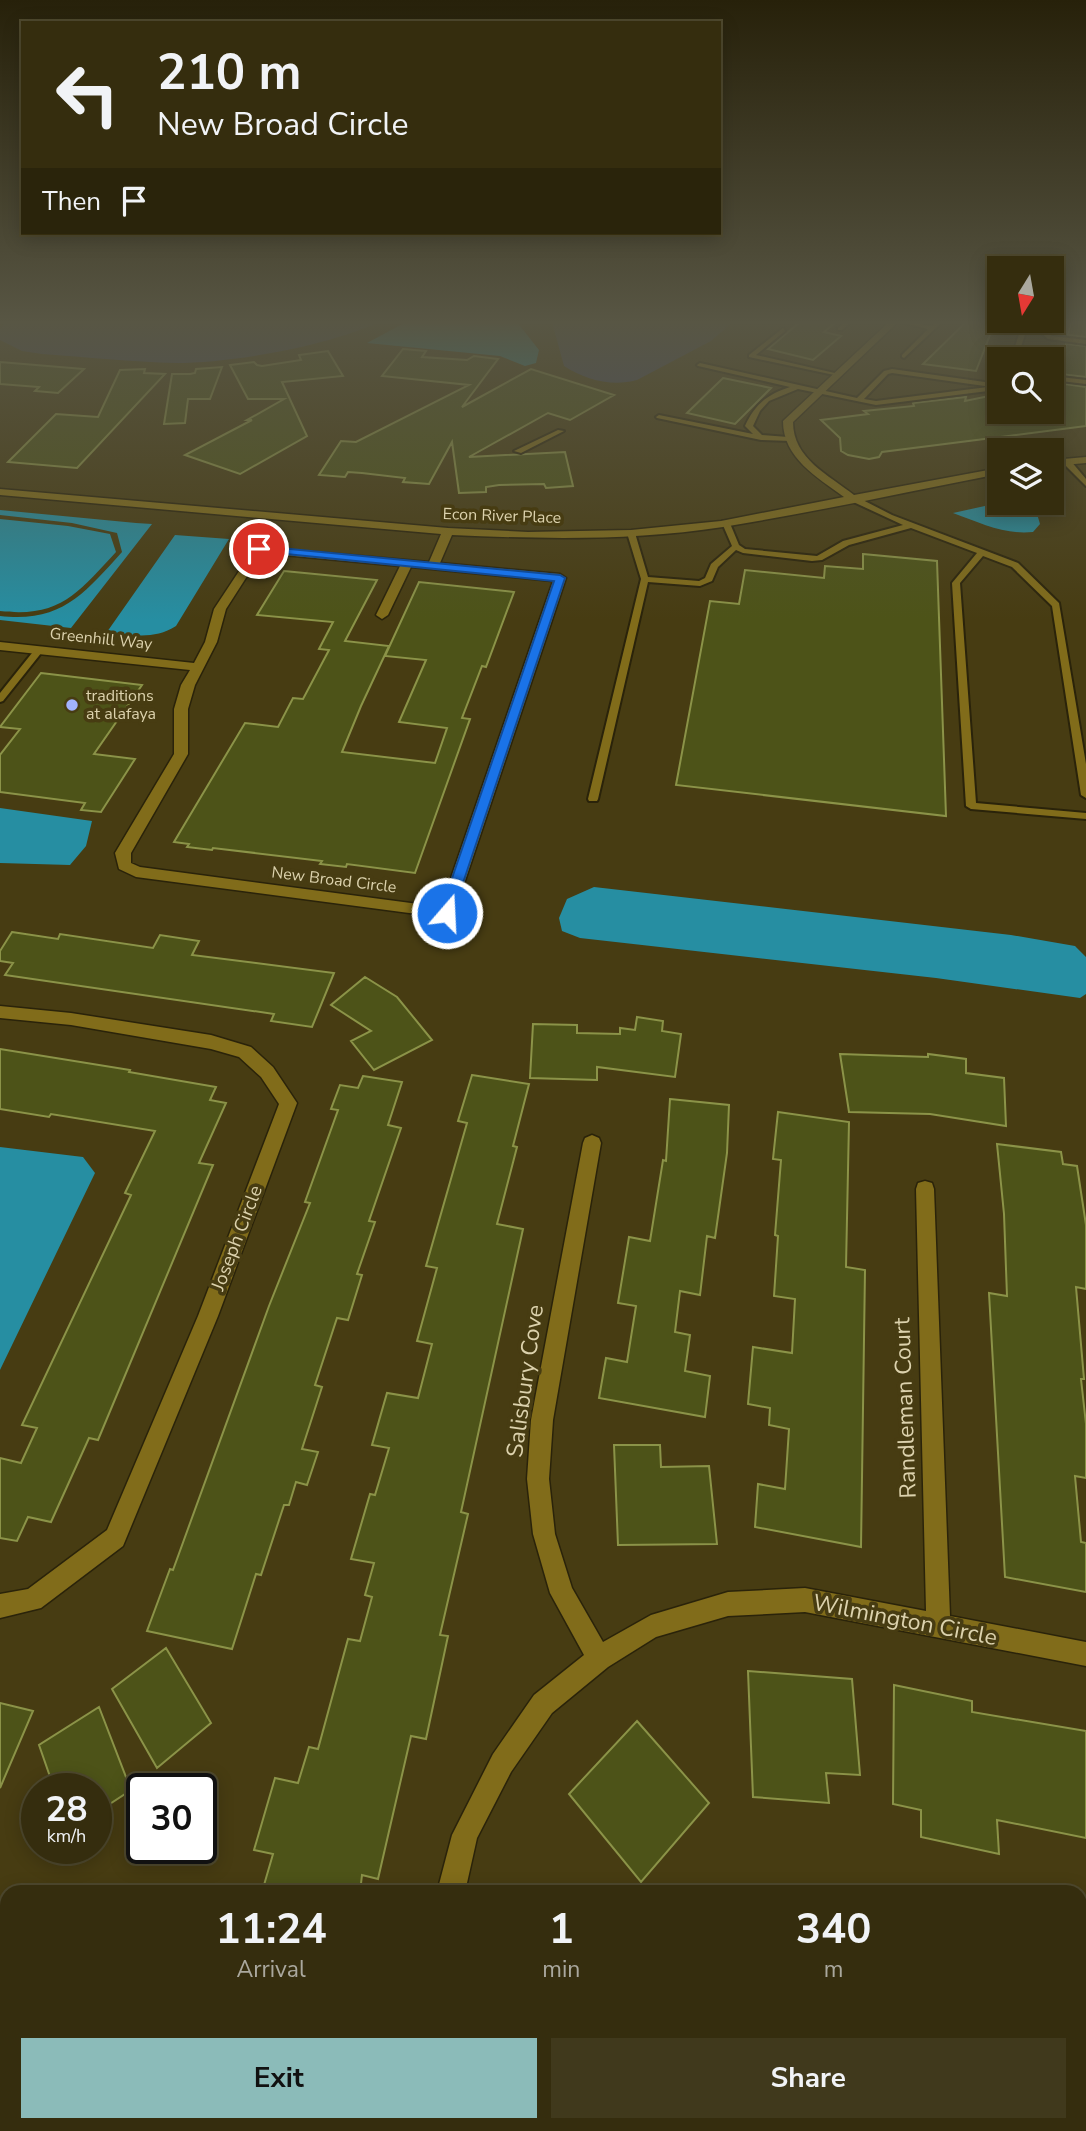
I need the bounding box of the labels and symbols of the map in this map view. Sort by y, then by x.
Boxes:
north arrow [987,256,1064,332]
street label: Econ River Place [442,503,562,529]
pin [229,519,289,579]
street label: Greenhill Way [49,623,154,655]
place label: traditions at alafaya [86,685,156,725]
marker: traditions at alafaya [64,697,80,713]
street label: New Broad Circle [270,861,398,899]
position arrow [410,876,484,950]
street label: Joseph Circle [205,1182,269,1295]
street label: Salisbury Cove [499,1303,551,1459]
street label: Randleman Court [886,1316,924,1499]
street label: Wilmington Circle [810,1587,1000,1653]
speed limit sign: 30 [126,1773,217,1864]

